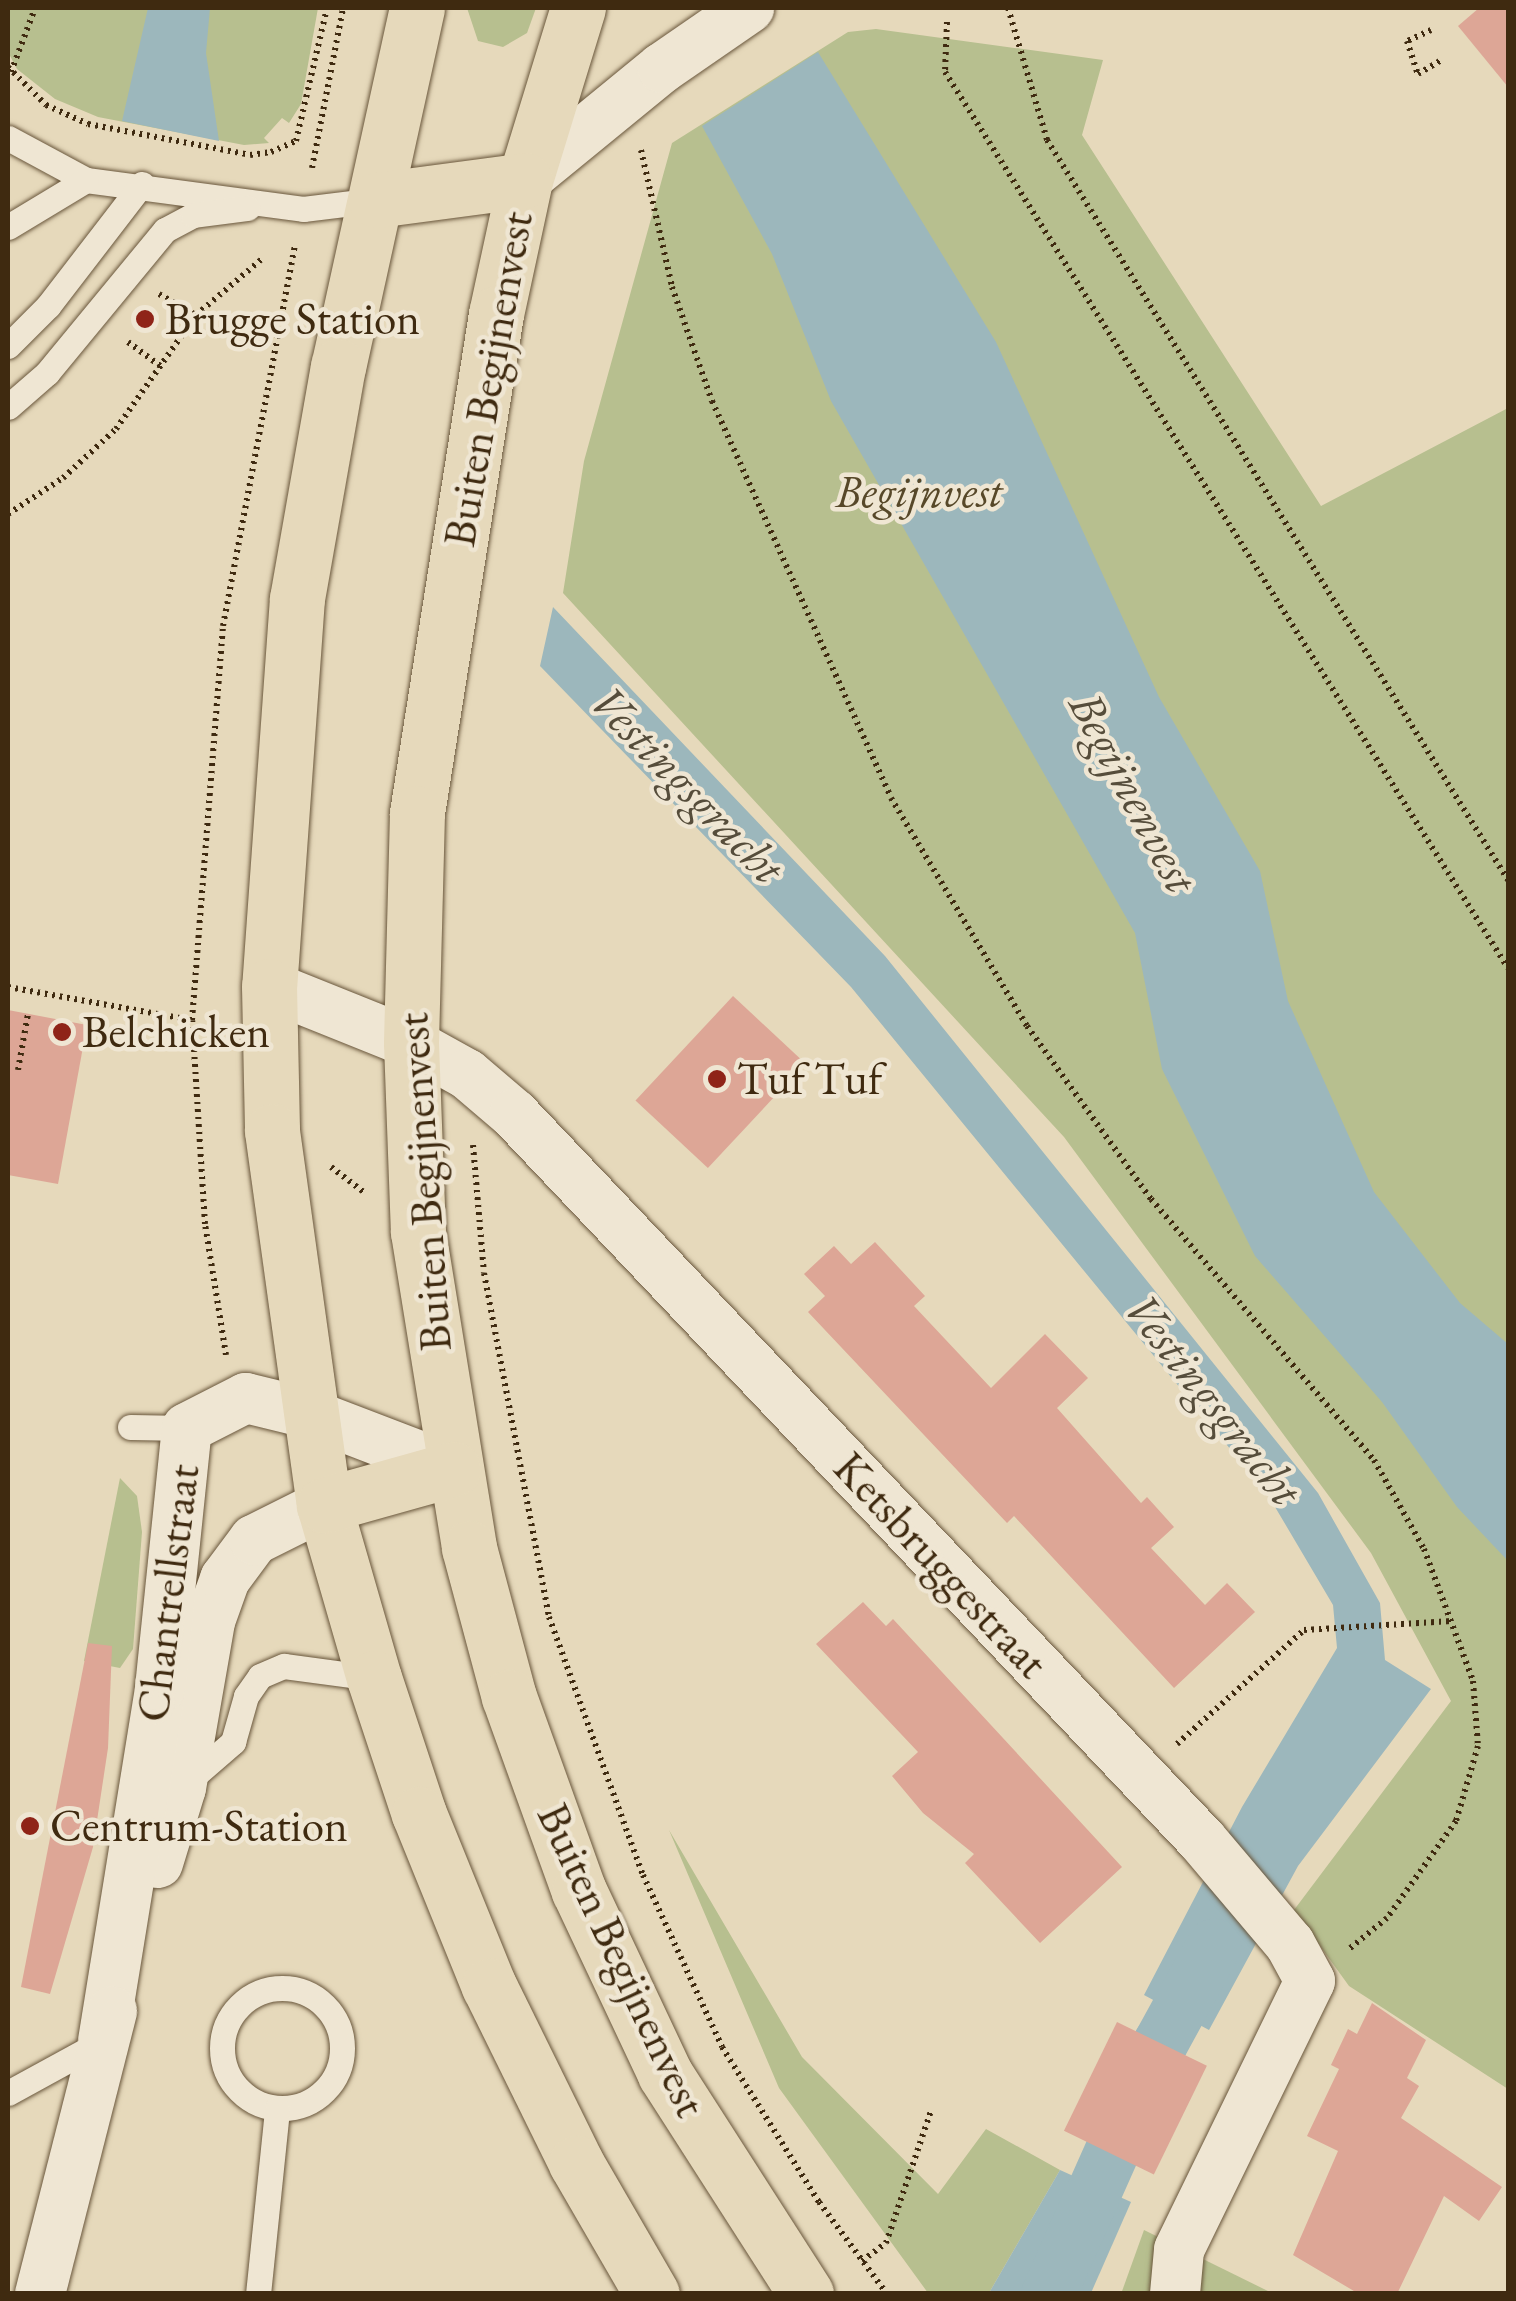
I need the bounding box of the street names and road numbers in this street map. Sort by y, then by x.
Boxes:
street label: Buiten Begijnenvest [432,207,544,551]
street label: Buiten Begijnenvest [385,1011,463,1353]
street label: Ketsbruggestraat [823,1441,1059,1689]
street label: Chantrellstraat [125,1461,211,1725]
street label: Buiten Begijnenvest [526,1795,718,2125]

